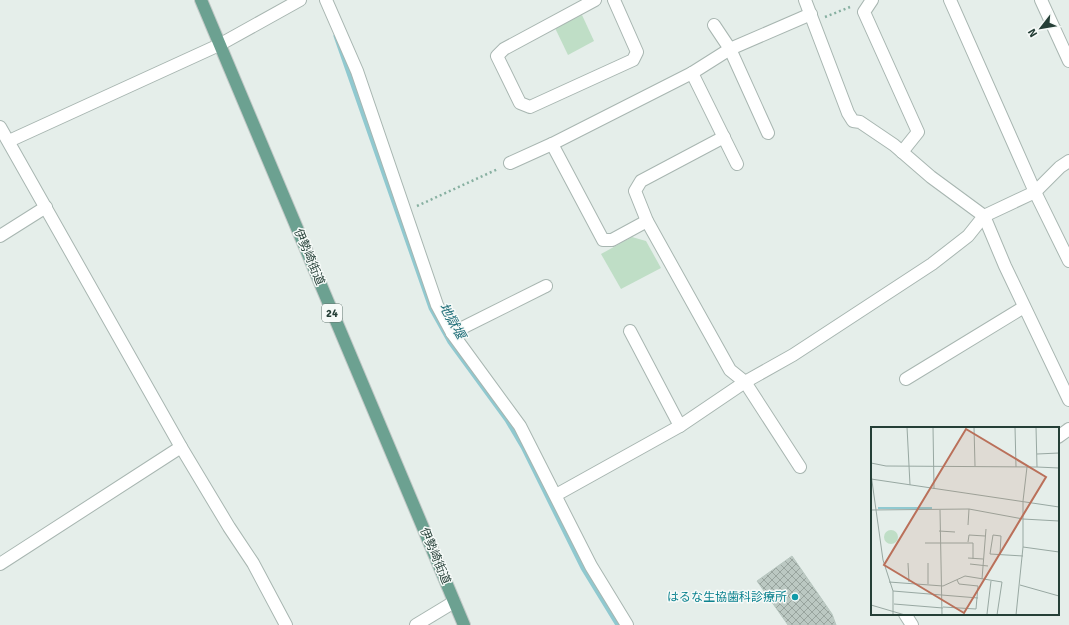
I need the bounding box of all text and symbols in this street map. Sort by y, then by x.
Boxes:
north arrow [1021,8,1061,48]
text: N [1025,26,1040,40]
street label: 伊勢崎街道 [290,226,328,288]
water label: 地獄堰 [436,300,469,344]
road number: 24 [322,304,342,322]
inset map [871,427,1059,615]
street label: 伊勢崎街道 [416,525,454,587]
place label: はるな生協歯科診療所 [667,590,787,605]
marker: はるな生協歯科診療所 [790,592,800,602]

